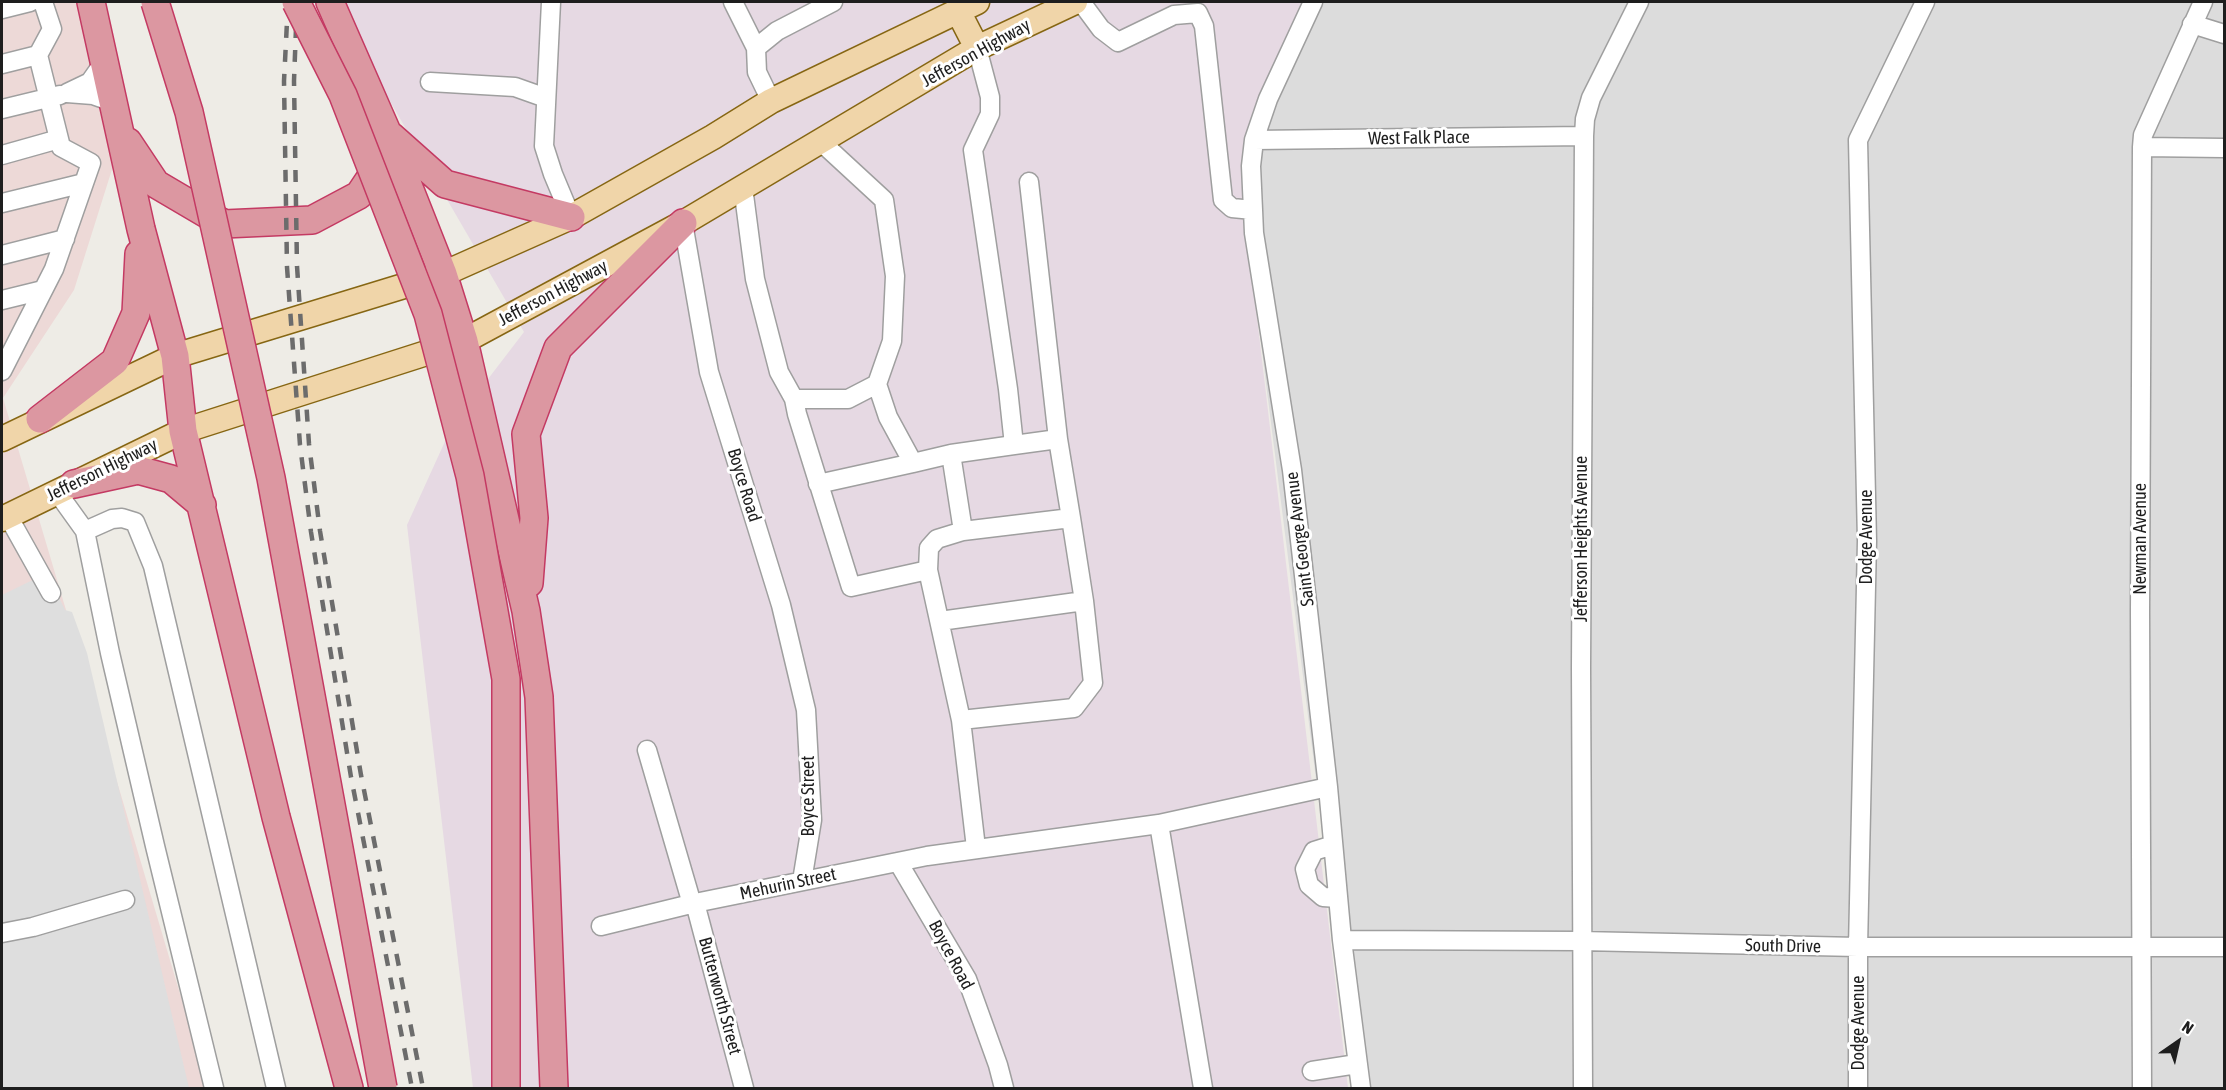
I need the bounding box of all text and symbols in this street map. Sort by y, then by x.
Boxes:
street label: Jefferson Highway [918,14,1034,92]
street label: West Falk Place [1368,126,1470,150]
street label: Jefferson Highway [495,255,611,331]
street label: Jefferson Highway [43,434,161,506]
street label: Boyce Road [723,446,765,524]
street label: Jefferson Heights Avenue [1570,456,1592,622]
street label: Saint George Avenue [1281,471,1319,607]
street label: Newman Avenue [2129,483,2151,595]
street label: Dodge Avenue [1855,490,1877,584]
street label: Boyce Street [797,756,819,836]
street label: Mehurin Street [738,863,838,905]
street label: Boyce Road [924,917,978,993]
street label: Butterworth Street [694,935,746,1057]
street label: South Drive [1745,935,1821,957]
street label: Dodge Avenue [1847,976,1869,1070]
north arrow [2148,1012,2208,1072]
text: N [2179,1017,2197,1037]

